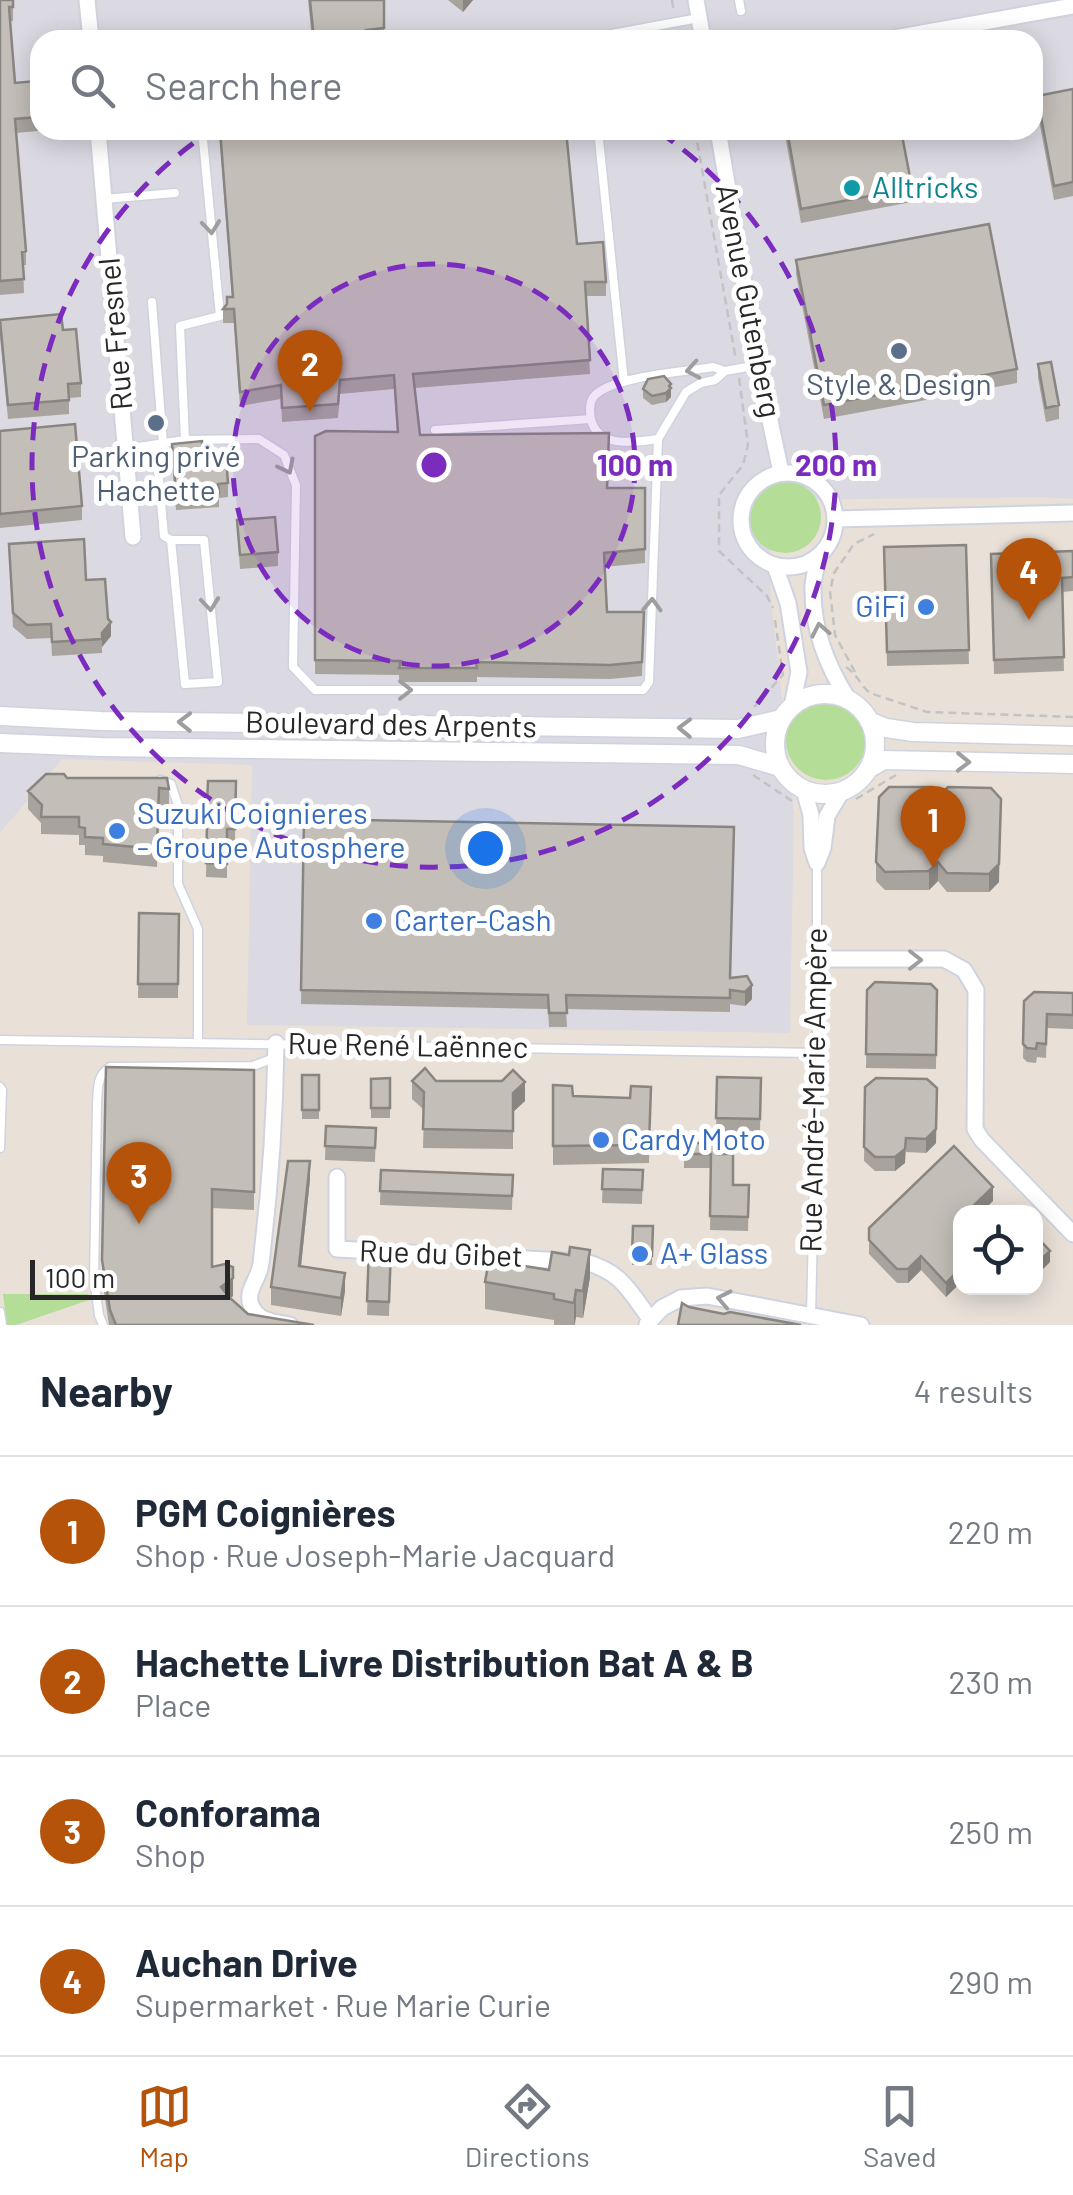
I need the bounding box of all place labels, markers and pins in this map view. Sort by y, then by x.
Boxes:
place label: Alltricks [872,168,978,204]
marker: Alltricks [841,177,863,199]
pin: 2 [278,330,342,412]
marker: Style & Design [888,340,910,362]
place label: Style & Design [806,365,992,401]
marker: Parking privé Hachette [145,412,167,434]
place label: Parking privé Hachette [71,437,241,507]
centre of rings [416,447,452,483]
pin: 4 [996,538,1062,620]
place label: GiFi [855,587,906,623]
marker: GiFi [915,596,937,618]
pin: 1 [900,786,966,868]
place label: Suzuki Coignieres - Groupe Autosphere [137,794,406,864]
marker: Suzuki Coignieres - Groupe Autosphere [106,820,128,842]
place label: Carter-Cash [394,901,552,937]
marker: Carter-Cash [363,910,385,932]
place label: Cardy Moto [621,1120,766,1156]
marker: Cardy Moto [590,1129,612,1151]
pin: 3 [106,1142,172,1224]
place label: A+ Glass [660,1234,768,1270]
marker: A+ Glass [629,1243,651,1265]

